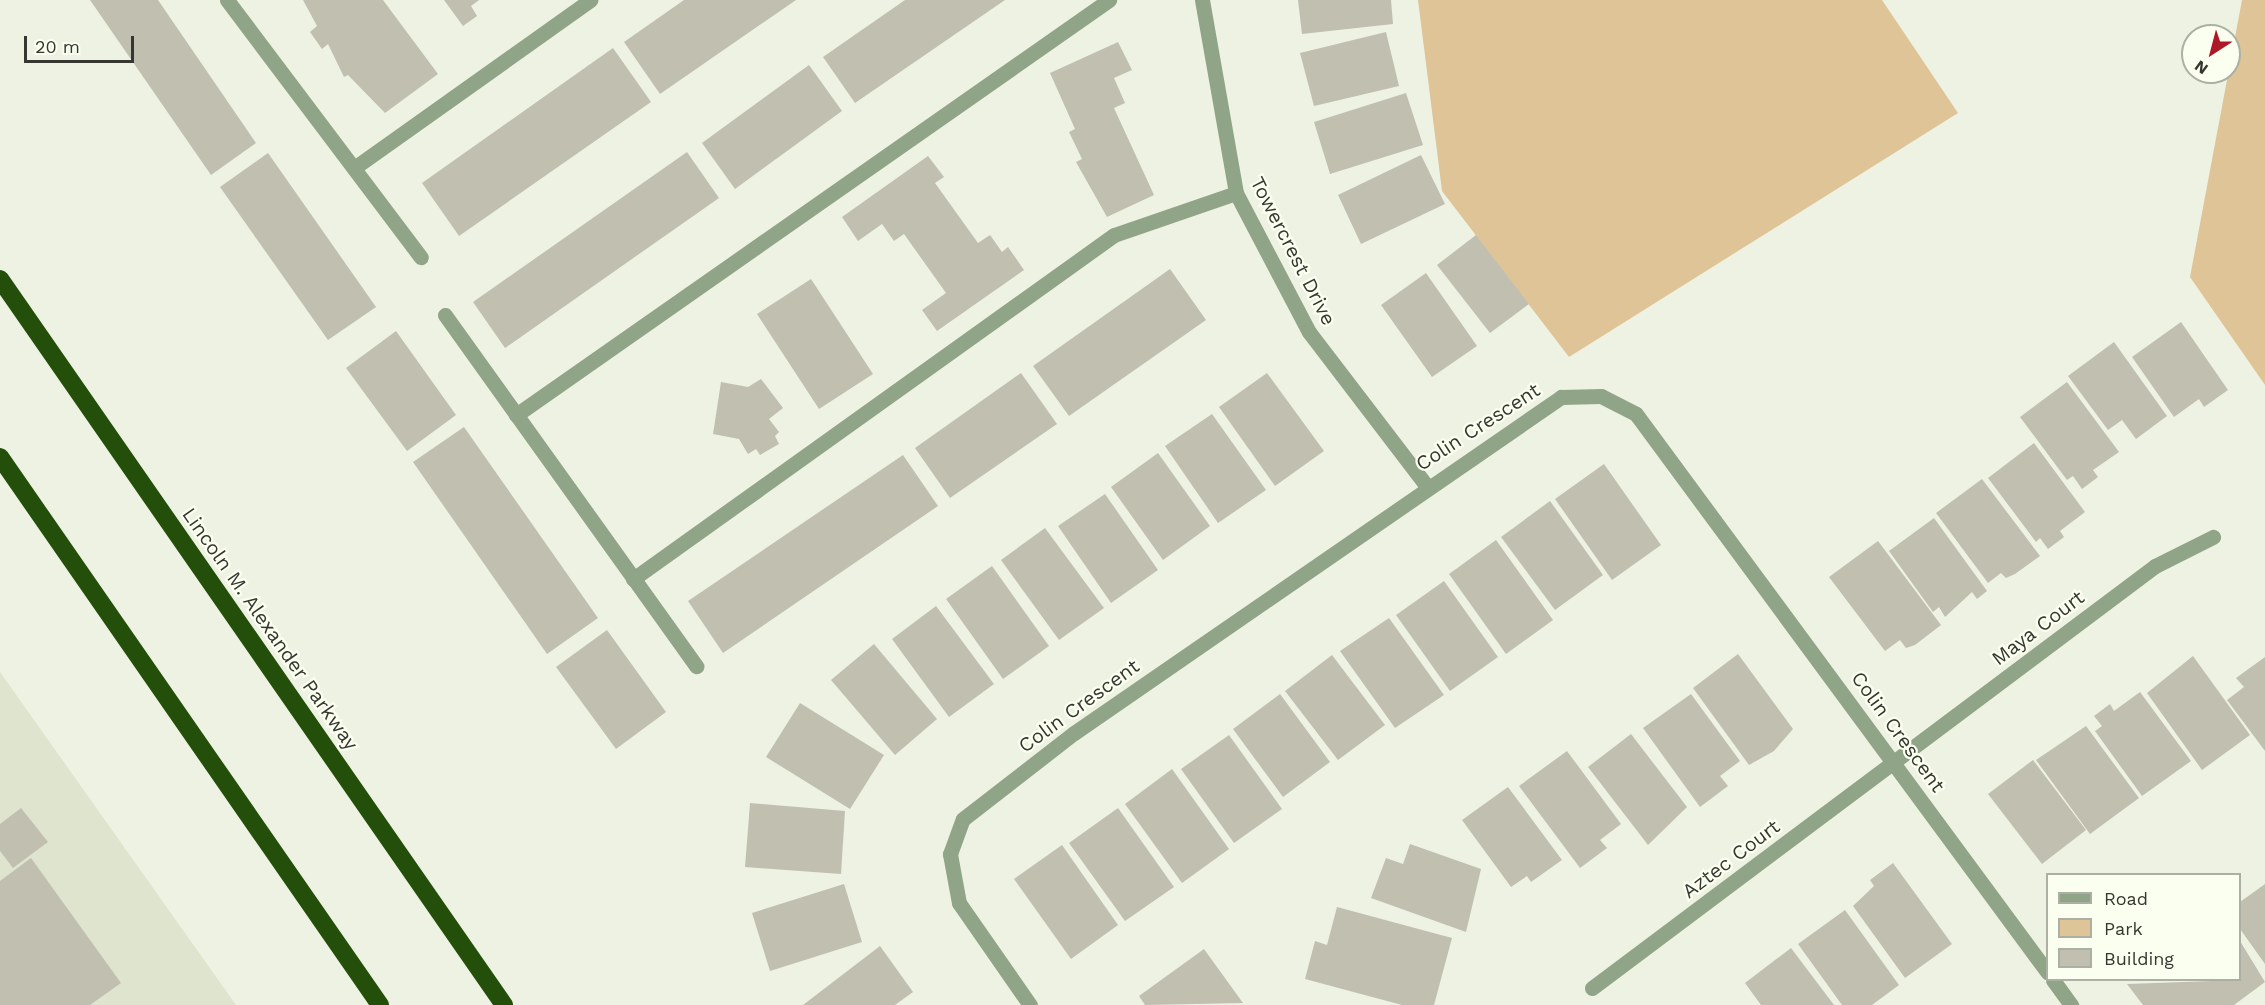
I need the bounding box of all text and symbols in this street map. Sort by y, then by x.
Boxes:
scale bar [27,24,136,62]
north arrow [2181,24,2241,84]
text: 20 m [35,36,80,57]
text: N [2191,56,2212,79]
street label: Towercrest Drive [1245,173,1341,329]
street label: Colin Crescent [1411,378,1545,476]
street label: Lincoln M. Alexander Parkway [177,503,363,755]
street label: Maya Court [1987,585,2089,671]
street label: Colin Crescent [1014,654,1144,758]
street label: Colin Crescent [1846,667,1950,797]
street label: Aztec Court [1678,815,1784,903]
legend [2046,873,2241,981]
text: Road [2104,888,2148,909]
text: Park [2104,918,2143,939]
text: Building [2104,948,2174,969]

